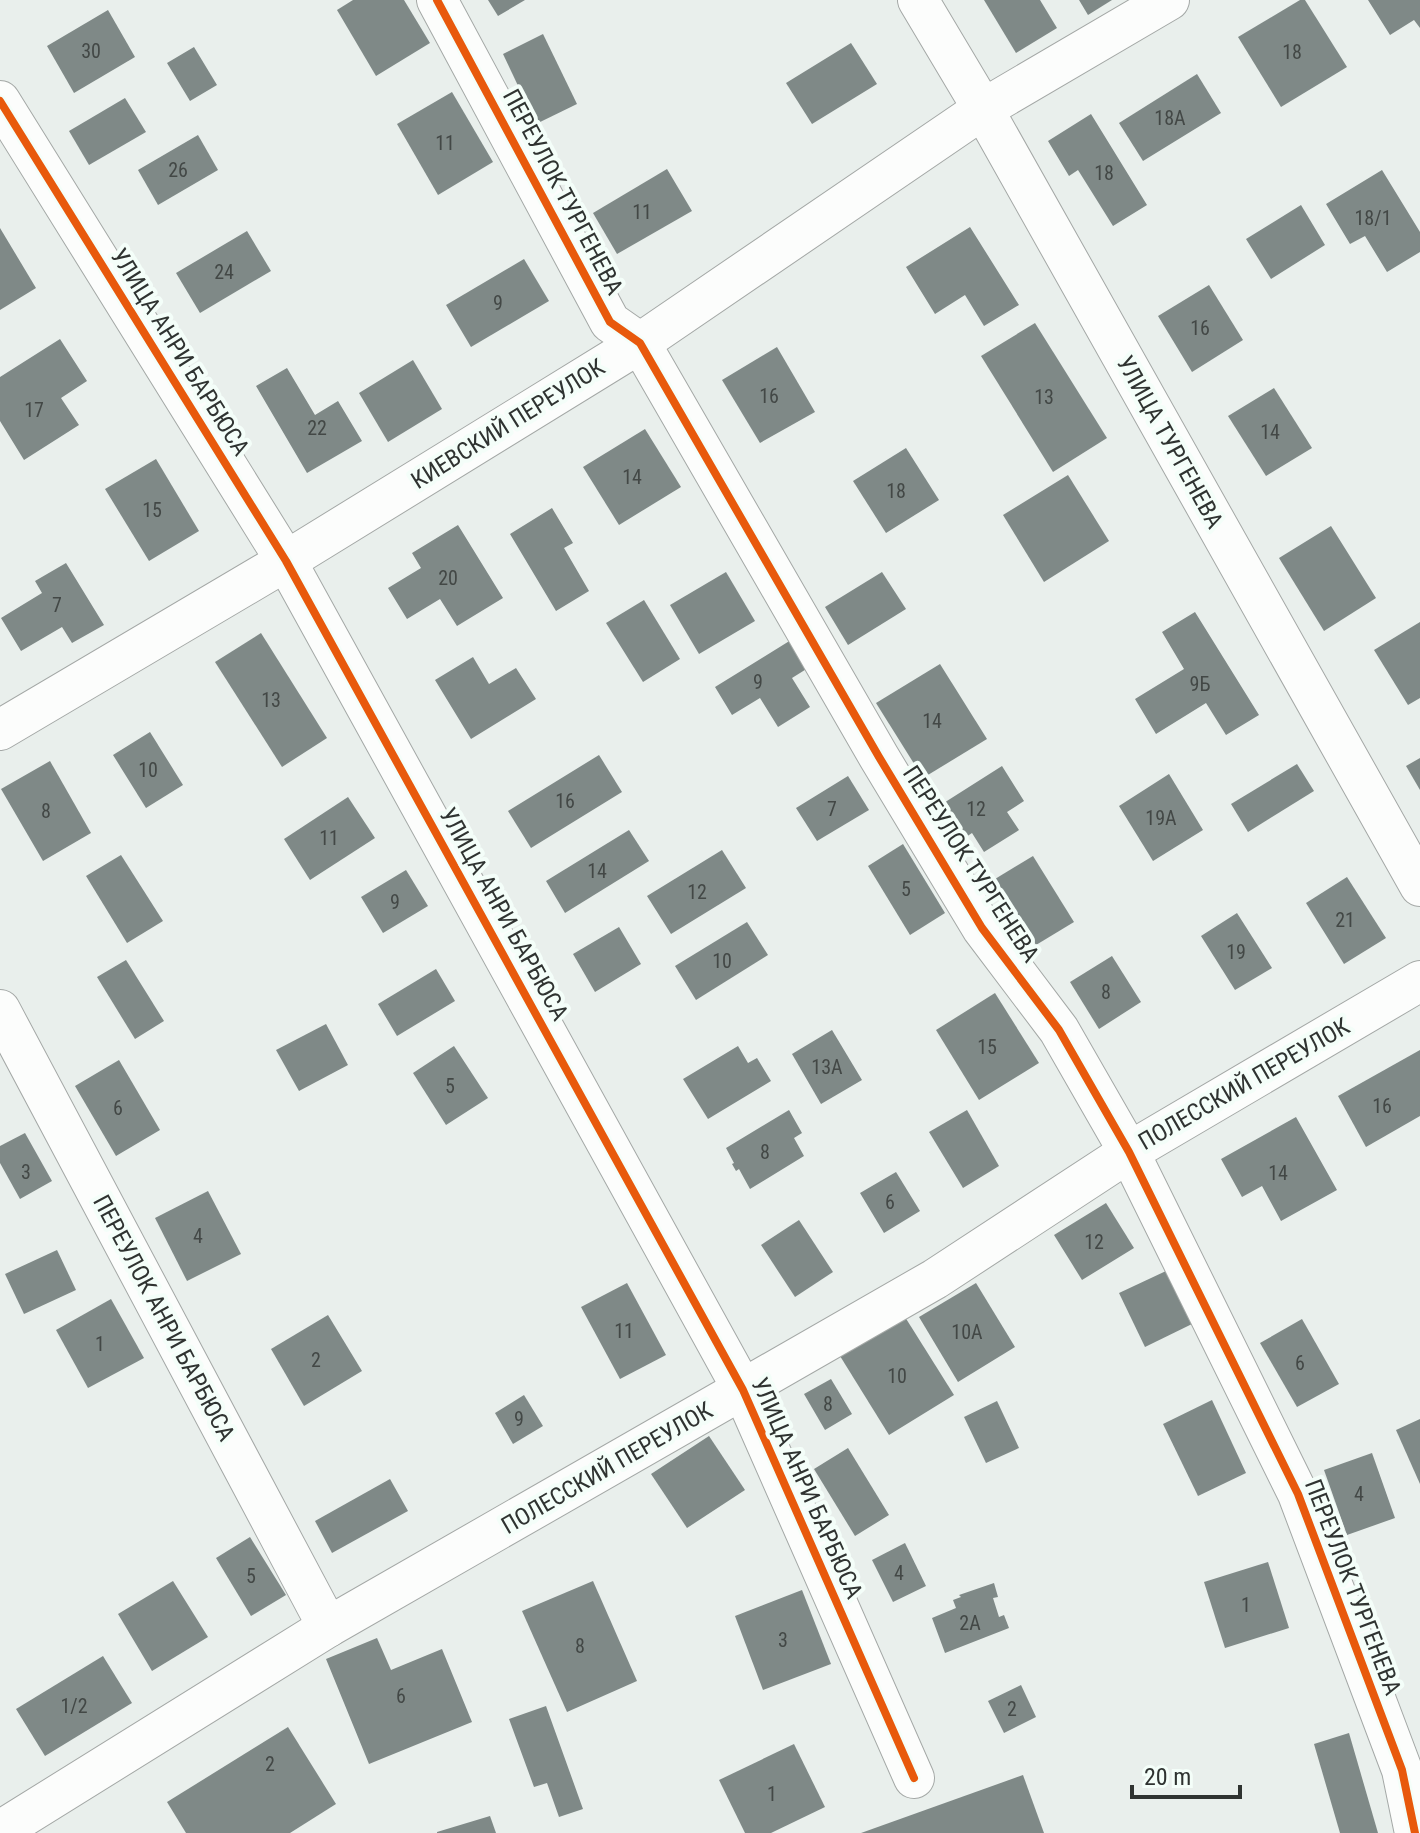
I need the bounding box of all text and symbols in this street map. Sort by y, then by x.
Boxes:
house number: 30 [81,39,101,63]
house number: 18 [1282,40,1302,64]
street label: ПЕРЕУЛОК ТУРГЕНЕВА [497,85,629,300]
house number: 18А [1154,106,1186,130]
house number: 11 [435,131,455,155]
house number: 26 [168,158,188,182]
house number: 18 [1094,161,1114,185]
house number: 11 [632,200,652,224]
house number: 18/1 [1354,206,1392,230]
street label: УЛИЦА АНРИ БАРБЮСА [105,243,255,461]
house number: 24 [214,260,234,284]
house number: 9 [493,291,503,315]
house number: 16 [1190,316,1210,340]
street label: УЛИЦА ТУРГЕНЕВА [1111,351,1229,533]
street label: КИЕВСКИЙ ПЕРЕУЛОК [406,353,610,495]
house number: 16 [759,384,779,408]
house number: 13 [1034,385,1054,409]
house number: 17 [24,398,44,422]
house number: 22 [307,416,327,440]
house number: 14 [1260,420,1280,444]
house number: 14 [622,465,642,489]
house number: 18 [886,479,906,503]
house number: 15 [142,498,162,522]
house number: 20 [438,566,458,590]
house number: 7 [52,593,62,617]
house number: 9 [753,670,763,694]
house number: 9Б [1190,672,1210,696]
house number: 13 [261,688,281,712]
house number: 14 [922,709,942,733]
house number: 10 [138,758,158,782]
street label: ПЕРЕУЛОК ТУРГЕНЕВА [897,761,1045,968]
house number: 16 [555,789,575,813]
house number: 7 [827,797,837,821]
house number: 12 [966,797,986,821]
house number: 8 [41,799,51,823]
street label: УЛИЦА АНРИ БАРБЮСА [434,803,574,1025]
house number: 19А [1145,806,1177,830]
house number: 11 [319,826,339,850]
house number: 14 [587,859,607,883]
house number: 5 [901,877,911,901]
house number: 12 [687,880,707,904]
house number: 9 [390,890,400,914]
house number: 21 [1335,908,1355,932]
house number: 19 [1226,940,1246,964]
house number: 10 [712,949,732,973]
house number: 8 [1101,980,1111,1004]
street label: ПОЛЕССКИЙ ПЕРЕУЛОК [1134,1012,1355,1156]
house number: 15 [977,1035,997,1059]
house number: 13А [811,1055,843,1079]
house number: 5 [445,1074,455,1098]
house number: 16 [1372,1094,1392,1118]
house number: 6 [113,1096,123,1120]
house number: 8 [760,1140,770,1164]
house number: 3 [21,1160,31,1184]
house number: 14 [1268,1161,1288,1185]
street label: ПЕРЕУЛОК АНРИ БАРБЮСА [87,1190,241,1446]
house number: 6 [885,1190,895,1214]
house number: 4 [193,1224,203,1248]
house number: 12 [1084,1230,1104,1254]
house number: 11 [614,1319,634,1343]
house number: 10А [951,1320,983,1344]
house number: 1 [95,1332,105,1356]
house number: 2 [311,1348,321,1372]
house number: 6 [1295,1351,1305,1375]
house number: 10 [887,1364,907,1388]
street label: УЛИЦА АНРИ БАРБЮСА [746,1373,868,1603]
house number: 8 [823,1392,833,1416]
street label: ПОЛЕССКИЙ ПЕРЕУЛОК [497,1396,718,1540]
house number: 9 [514,1407,524,1431]
street label: ПЕРЕУЛОК ТУРГЕНЕВА [1299,1475,1407,1699]
house number: 4 [1354,1482,1364,1506]
house number: 4 [894,1561,904,1585]
house number: 5 [246,1564,256,1588]
house number: 1 [1241,1593,1251,1617]
house number: 2А [959,1611,981,1635]
house number: 3 [778,1628,788,1652]
house number: 8 [575,1634,585,1658]
house number: 6 [396,1684,406,1708]
house number: 1/2 [60,1694,88,1718]
house number: 2 [1007,1697,1017,1721]
scale bar [1132,1749,1240,1799]
house number: 2 [265,1752,275,1776]
text: 20 m [1144,1763,1191,1791]
house number: 1 [767,1782,777,1806]

